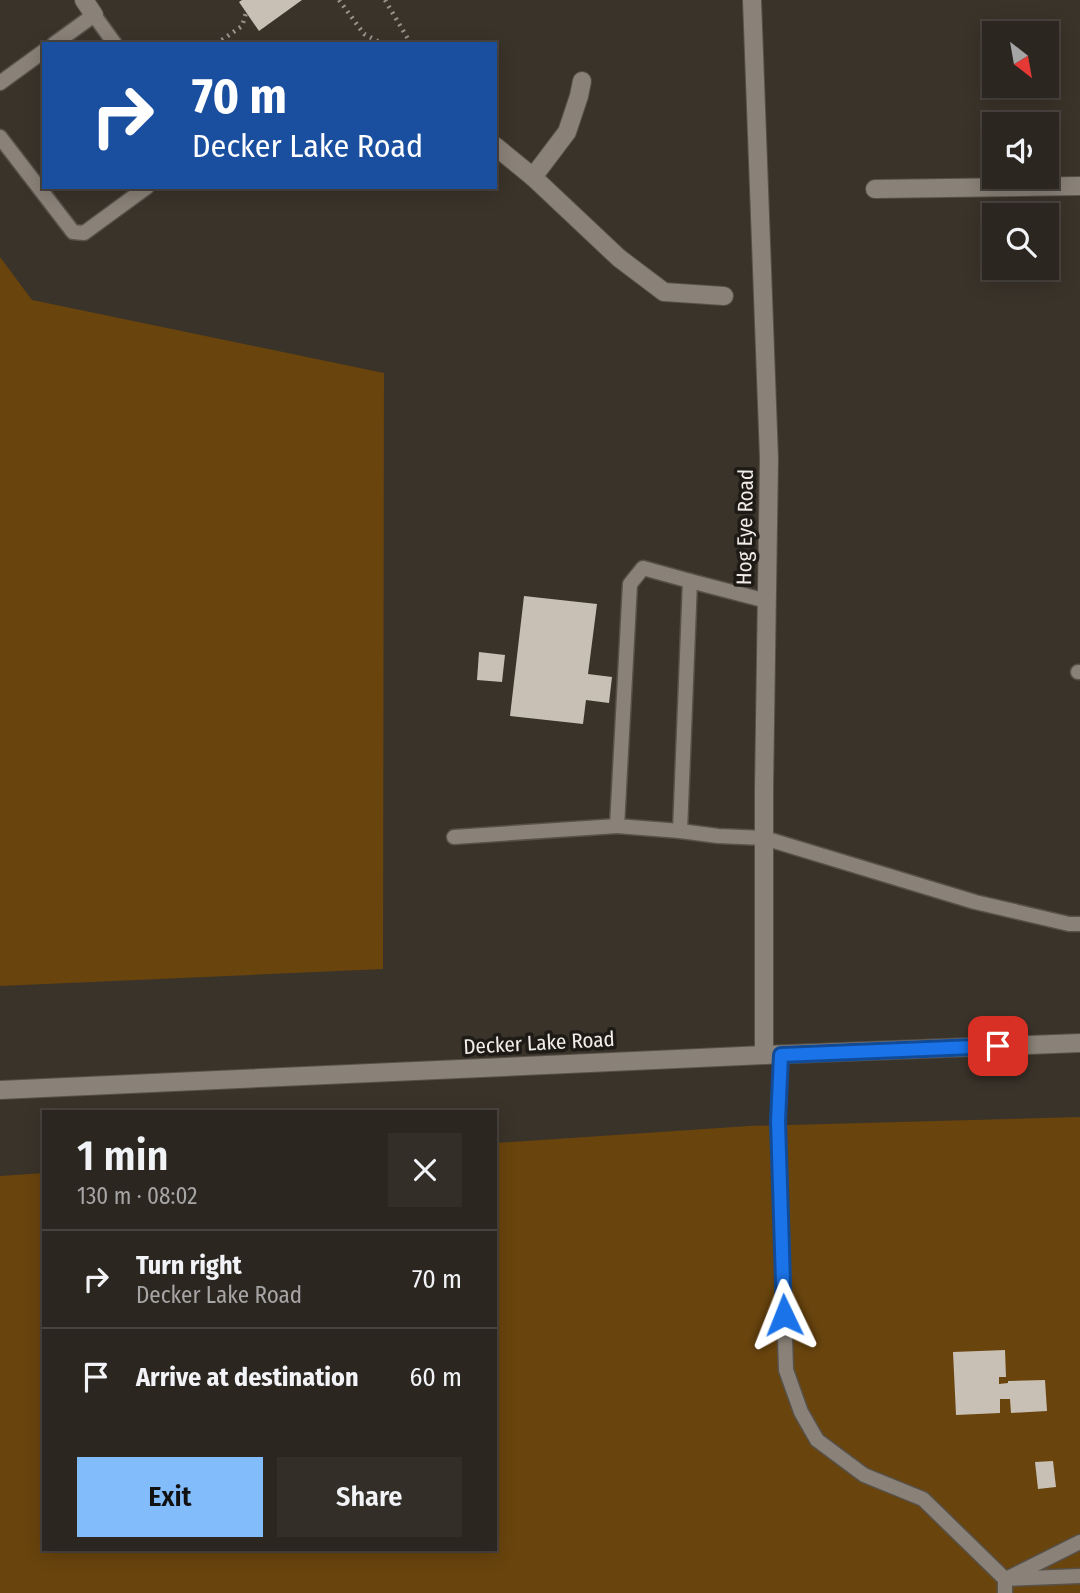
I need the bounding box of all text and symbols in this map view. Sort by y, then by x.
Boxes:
north arrow [982,21,1059,98]
map controls [982,21,1059,280]
text: 70 m [192,67,287,126]
icon: right [77,70,168,161]
button: sound [982,112,1059,189]
text: Decker Lake Road [192,127,423,165]
button: search [982,203,1059,280]
street label: Hog Eye Road [731,469,759,585]
pin [968,1016,1028,1076]
street label: Decker Lake Road [463,1026,615,1060]
icon: arrive [979,1027,1017,1065]
text: 1 min [77,1131,168,1181]
button: close [388,1133,462,1207]
text: 130 m · 08:02 [77,1182,197,1210]
text: Turn right [136,1250,242,1281]
icon: right [77,1260,115,1298]
text: 70 m [412,1264,462,1295]
position arrow [747,1278,821,1352]
text: Decker Lake Road [136,1281,302,1309]
icon: arrive [77,1358,115,1396]
text: Arrive at destination [136,1362,359,1393]
text: 60 m [409,1362,462,1393]
button: Exit [77,1457,263,1537]
button: Share [277,1457,462,1537]

